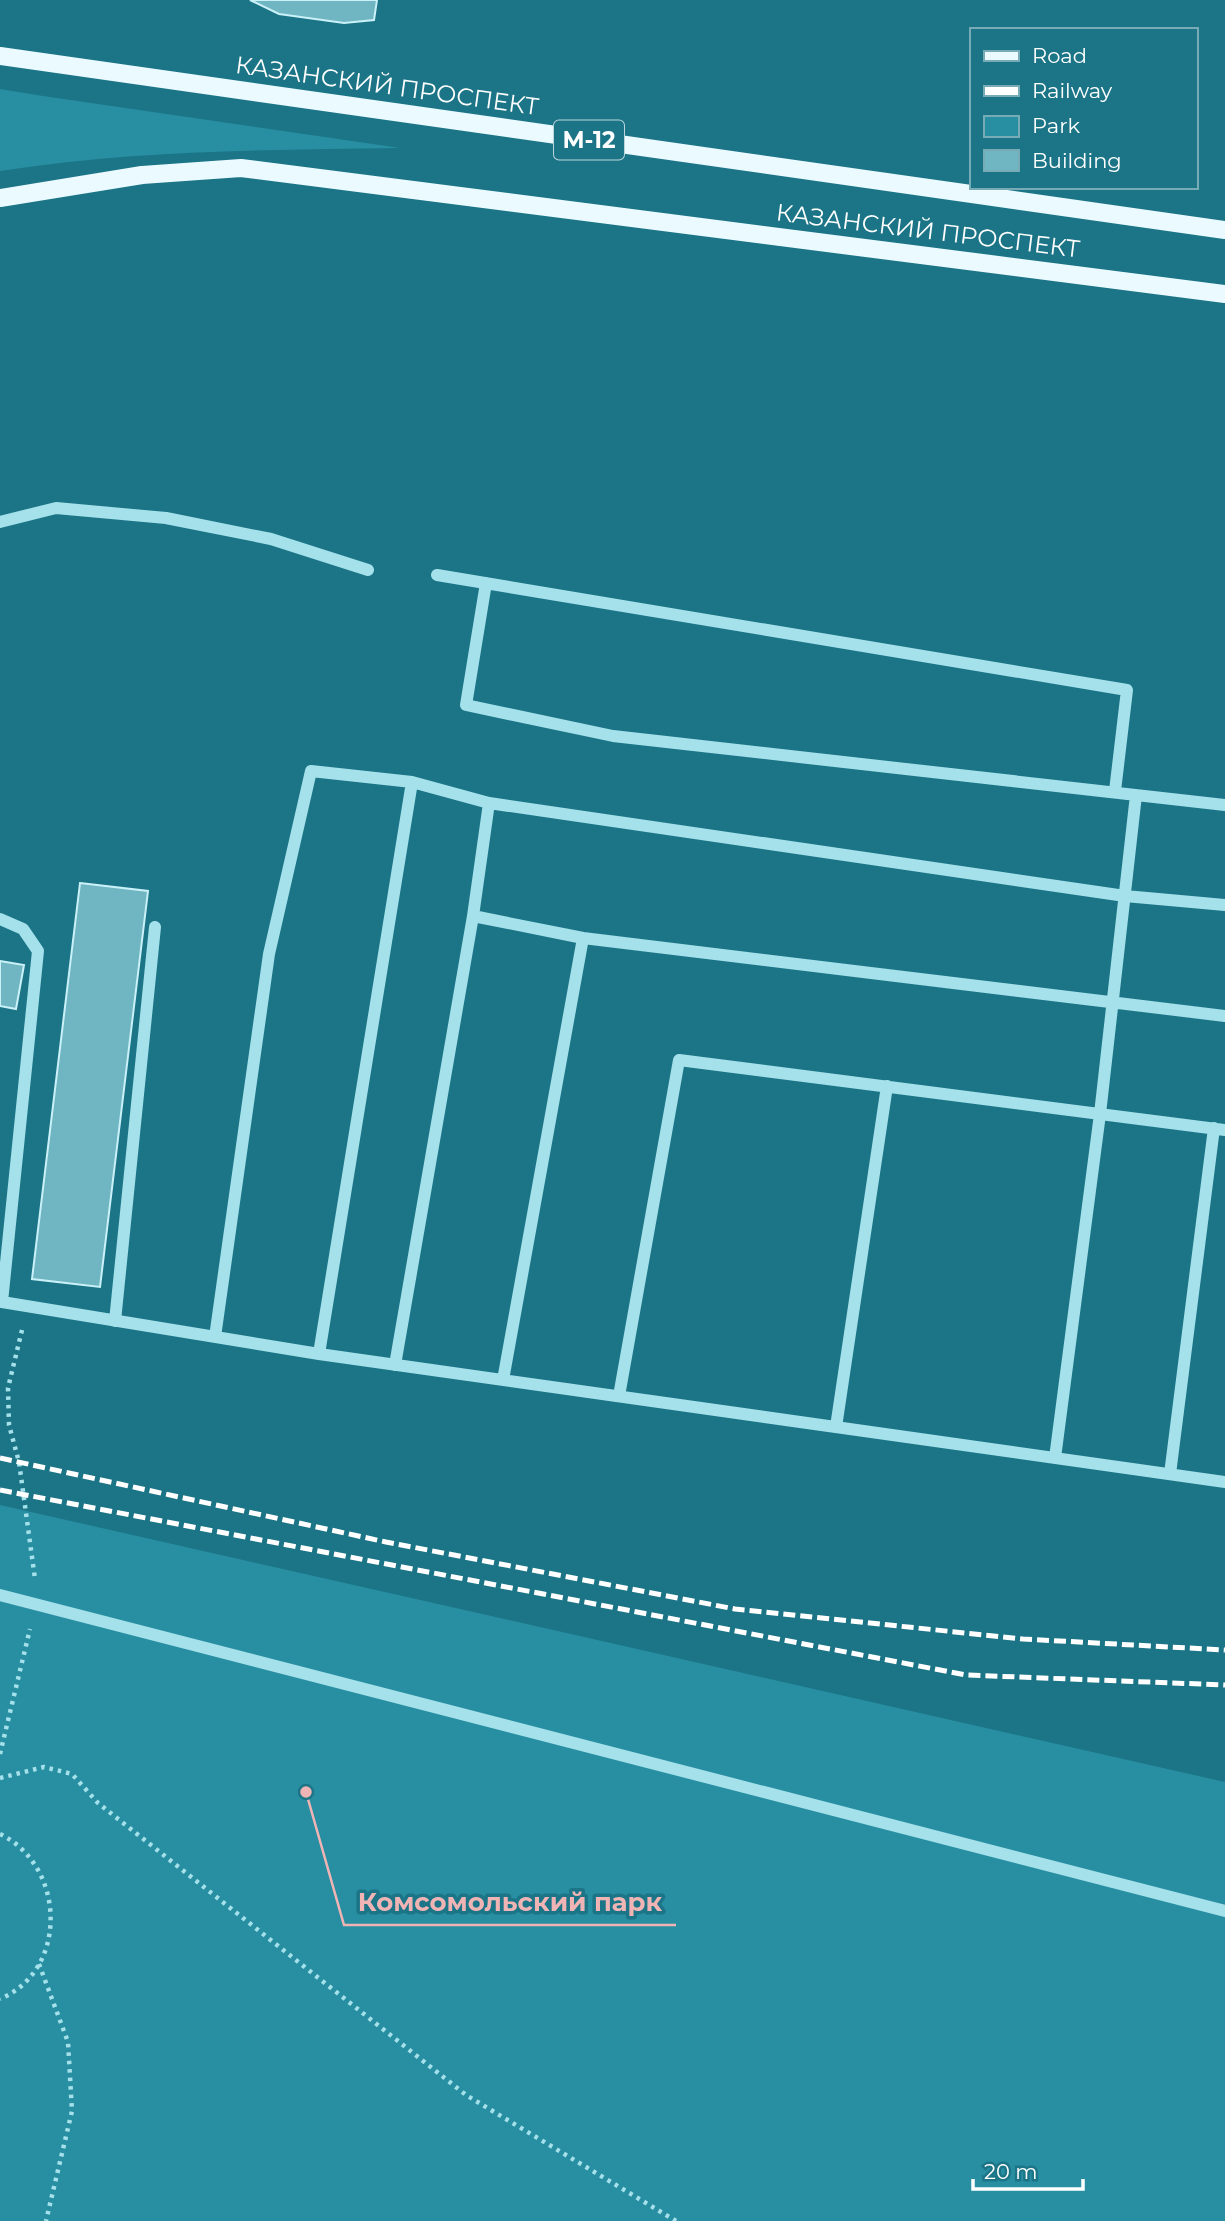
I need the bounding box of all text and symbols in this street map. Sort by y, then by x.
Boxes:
legend [970,28,1197,189]
text: Road [1032,43,1087,68]
street label: КАЗАНСКИЙ ПРОСПЕКТ [234,50,541,121]
text: Railway [1032,78,1113,103]
text: Park [1032,113,1080,138]
road number: М-12 [554,120,624,160]
text: Building [1032,148,1122,173]
street label: КАЗАНСКИЙ ПРОСПЕКТ [774,197,1082,264]
callout: Комсомольский парк [344,1878,676,1925]
text: Комсомольский парк [358,1886,662,1918]
scale bar [973,2148,1083,2192]
text: 20 m [984,2159,1038,2184]

